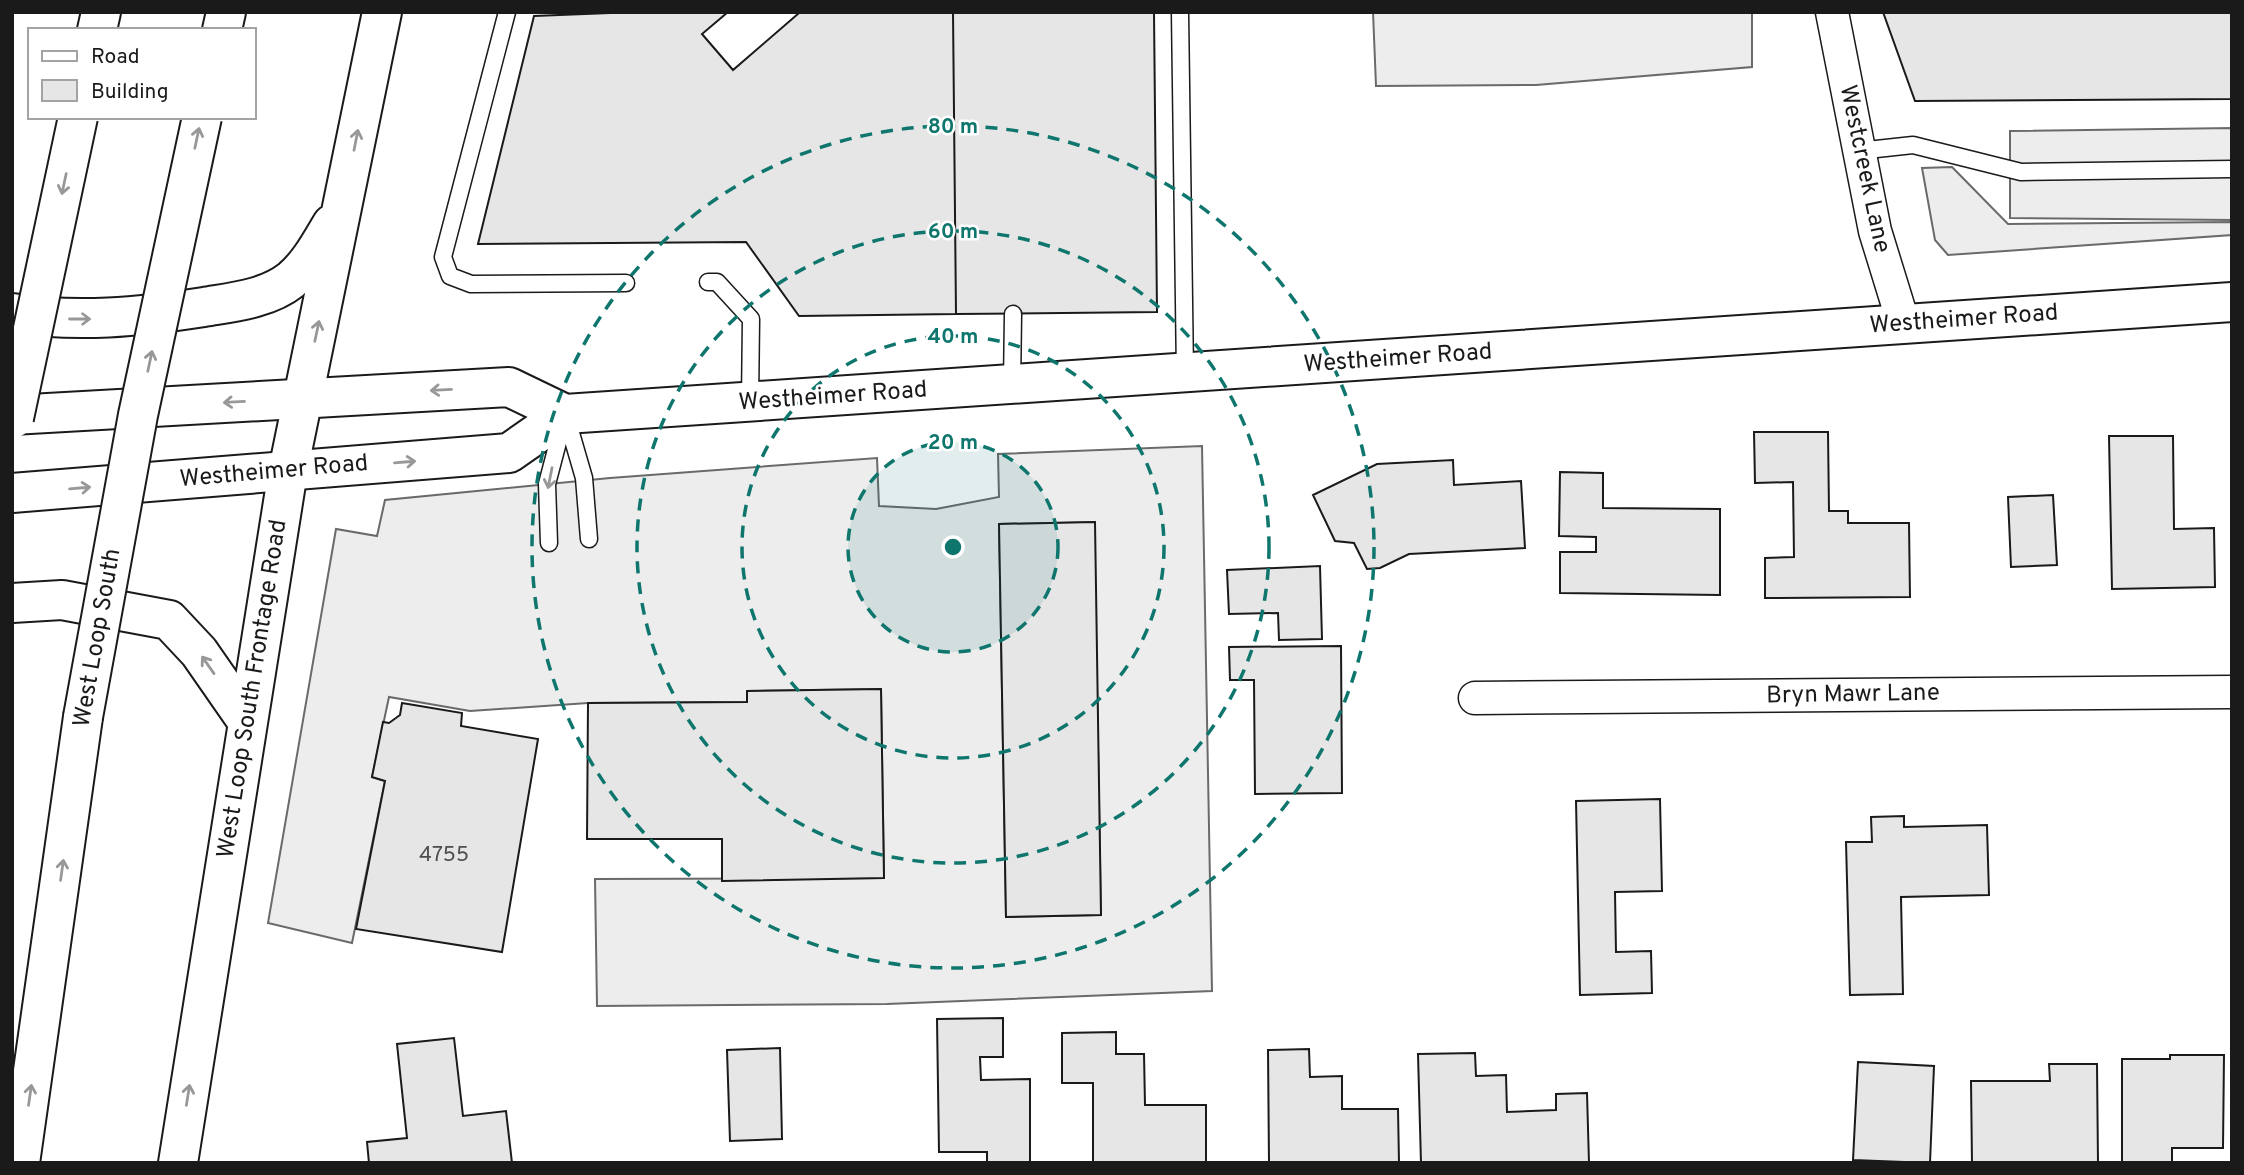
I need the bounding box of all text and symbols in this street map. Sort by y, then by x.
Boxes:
legend [28,28,256,119]
text: Road [91,44,140,71]
text: Building [91,79,169,106]
street label: Westcreek Lane [1832,82,1896,256]
text: 80 m [928,114,978,141]
one-way arrow [191,127,205,150]
one-way arrow [350,129,363,152]
one-way arrow [56,172,70,195]
text: 60 m [928,219,978,246]
street label: Westheimer Road [1869,298,2059,342]
one-way arrow [68,312,91,326]
one-way arrow [310,320,324,343]
text: 40 m [928,324,978,351]
street label: Westheimer Road [1303,337,1493,381]
one-way arrow [143,350,157,373]
street label: Westheimer Road [738,375,928,419]
one-way arrow [430,384,453,397]
one-way arrow [224,396,246,409]
text: 20 m [928,430,978,457]
street label: Westheimer Road [178,449,370,495]
one-way arrow [393,455,416,468]
one-way arrow [542,466,556,489]
one-way arrow [68,481,91,494]
street label: West Loop South Frontage Road [211,518,295,860]
centre of rings [941,535,965,559]
street label: West Loop South [68,546,128,730]
one-way arrow [201,656,215,675]
street label: Bryn Mawr Lane [1766,678,1940,712]
house number: 4755 [419,842,469,869]
one-way arrow [55,859,68,882]
one-way arrow [24,1084,37,1107]
one-way arrow [182,1084,195,1107]

